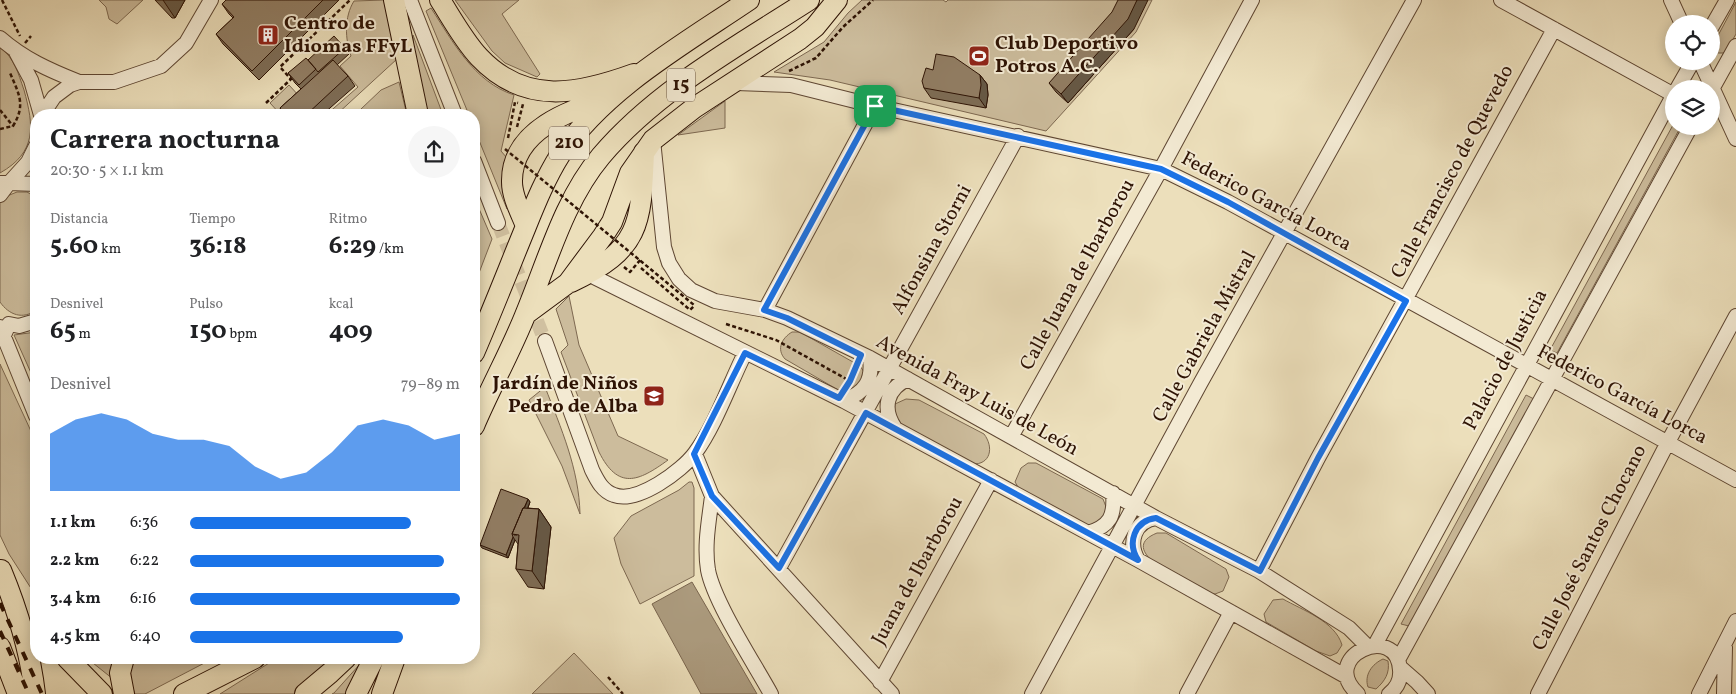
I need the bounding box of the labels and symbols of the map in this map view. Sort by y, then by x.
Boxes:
place label: Centro de Idiomas FFyL [284,10,412,61]
building icon: Centro de Idiomas FFyL [256,23,280,47]
place label: Club Deportivo Potros A.C. [995,30,1138,81]
sports icon: Club Deportivo Potros A.C. [967,44,991,68]
street label: Calle Francisco de Quevedo [1385,60,1521,284]
road number: 15 [667,68,695,102]
pin [854,85,896,127]
road number: 210 [549,126,589,160]
street label: Federico García Lorca [1176,145,1356,259]
street label: Calle Juana de Ibarborou [1014,174,1142,376]
street label: Alfonsina Storni [885,180,979,320]
street label: Calle Gabriela Mistral [1146,246,1264,428]
street label: Palacio de Justicia [1457,284,1555,436]
street label: Avenida Fray Luis de León [871,329,1083,463]
street label: Federico García Lorca [1532,338,1712,452]
place label: Jardín de Niños Pedro de Alba [491,370,638,421]
school or university icon: Jardín de Niños Pedro de Alba [642,384,666,408]
street label: Calle José Santos Chocano [1526,440,1654,656]
street label: Juana de Ibarborou [865,491,971,651]

